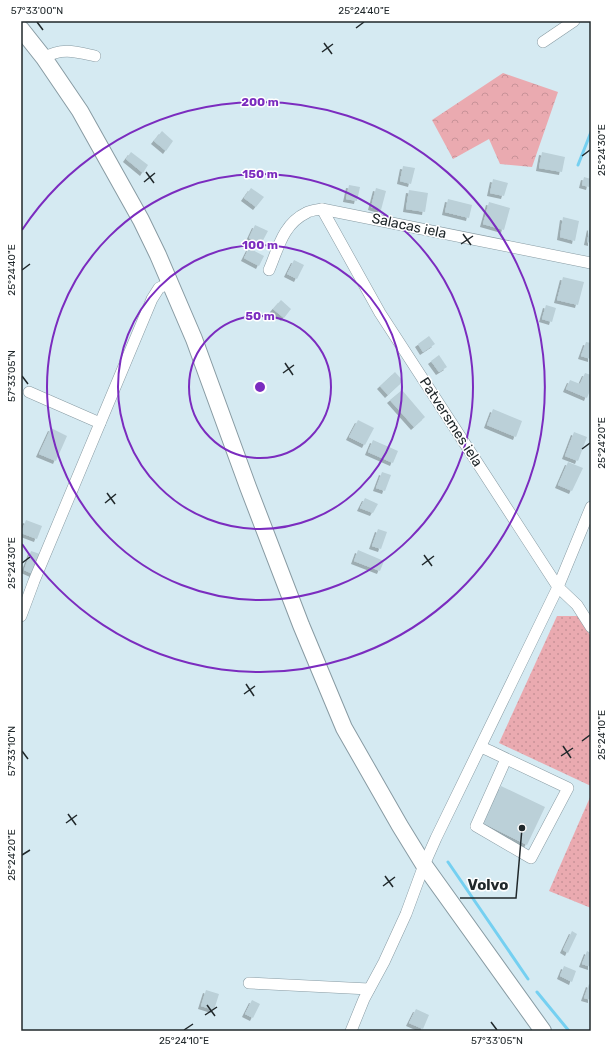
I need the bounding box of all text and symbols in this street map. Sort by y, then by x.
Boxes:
text: 57°33'00"N [11,5,63,17]
text: 25°24'40"E [338,5,390,17]
text: 200 m [241,95,279,109]
text: 25°24'30"E [596,124,608,176]
text: 150 m [242,167,278,181]
street label: Salacas iela [370,210,448,242]
text: 100 m [242,238,278,252]
text: 25°24'40"E [6,244,18,296]
text: 50 m [245,309,275,323]
text: 57°33'05"N [6,350,18,402]
street label: Patversmes iela [416,374,486,470]
centre of rings [253,380,267,394]
text: 25°24'20"E [596,417,608,469]
text: 25°24'30"E [6,537,18,589]
text: 25°24'10"E [596,710,608,760]
text: 57°33'10"N [6,726,18,776]
text: 25°24'20"E [6,829,18,881]
callout: Volvo [460,871,516,898]
text: Volvo [468,876,508,894]
text: 25°24'10"E [159,1035,209,1047]
text: 57°33'05"N [471,1035,523,1047]

